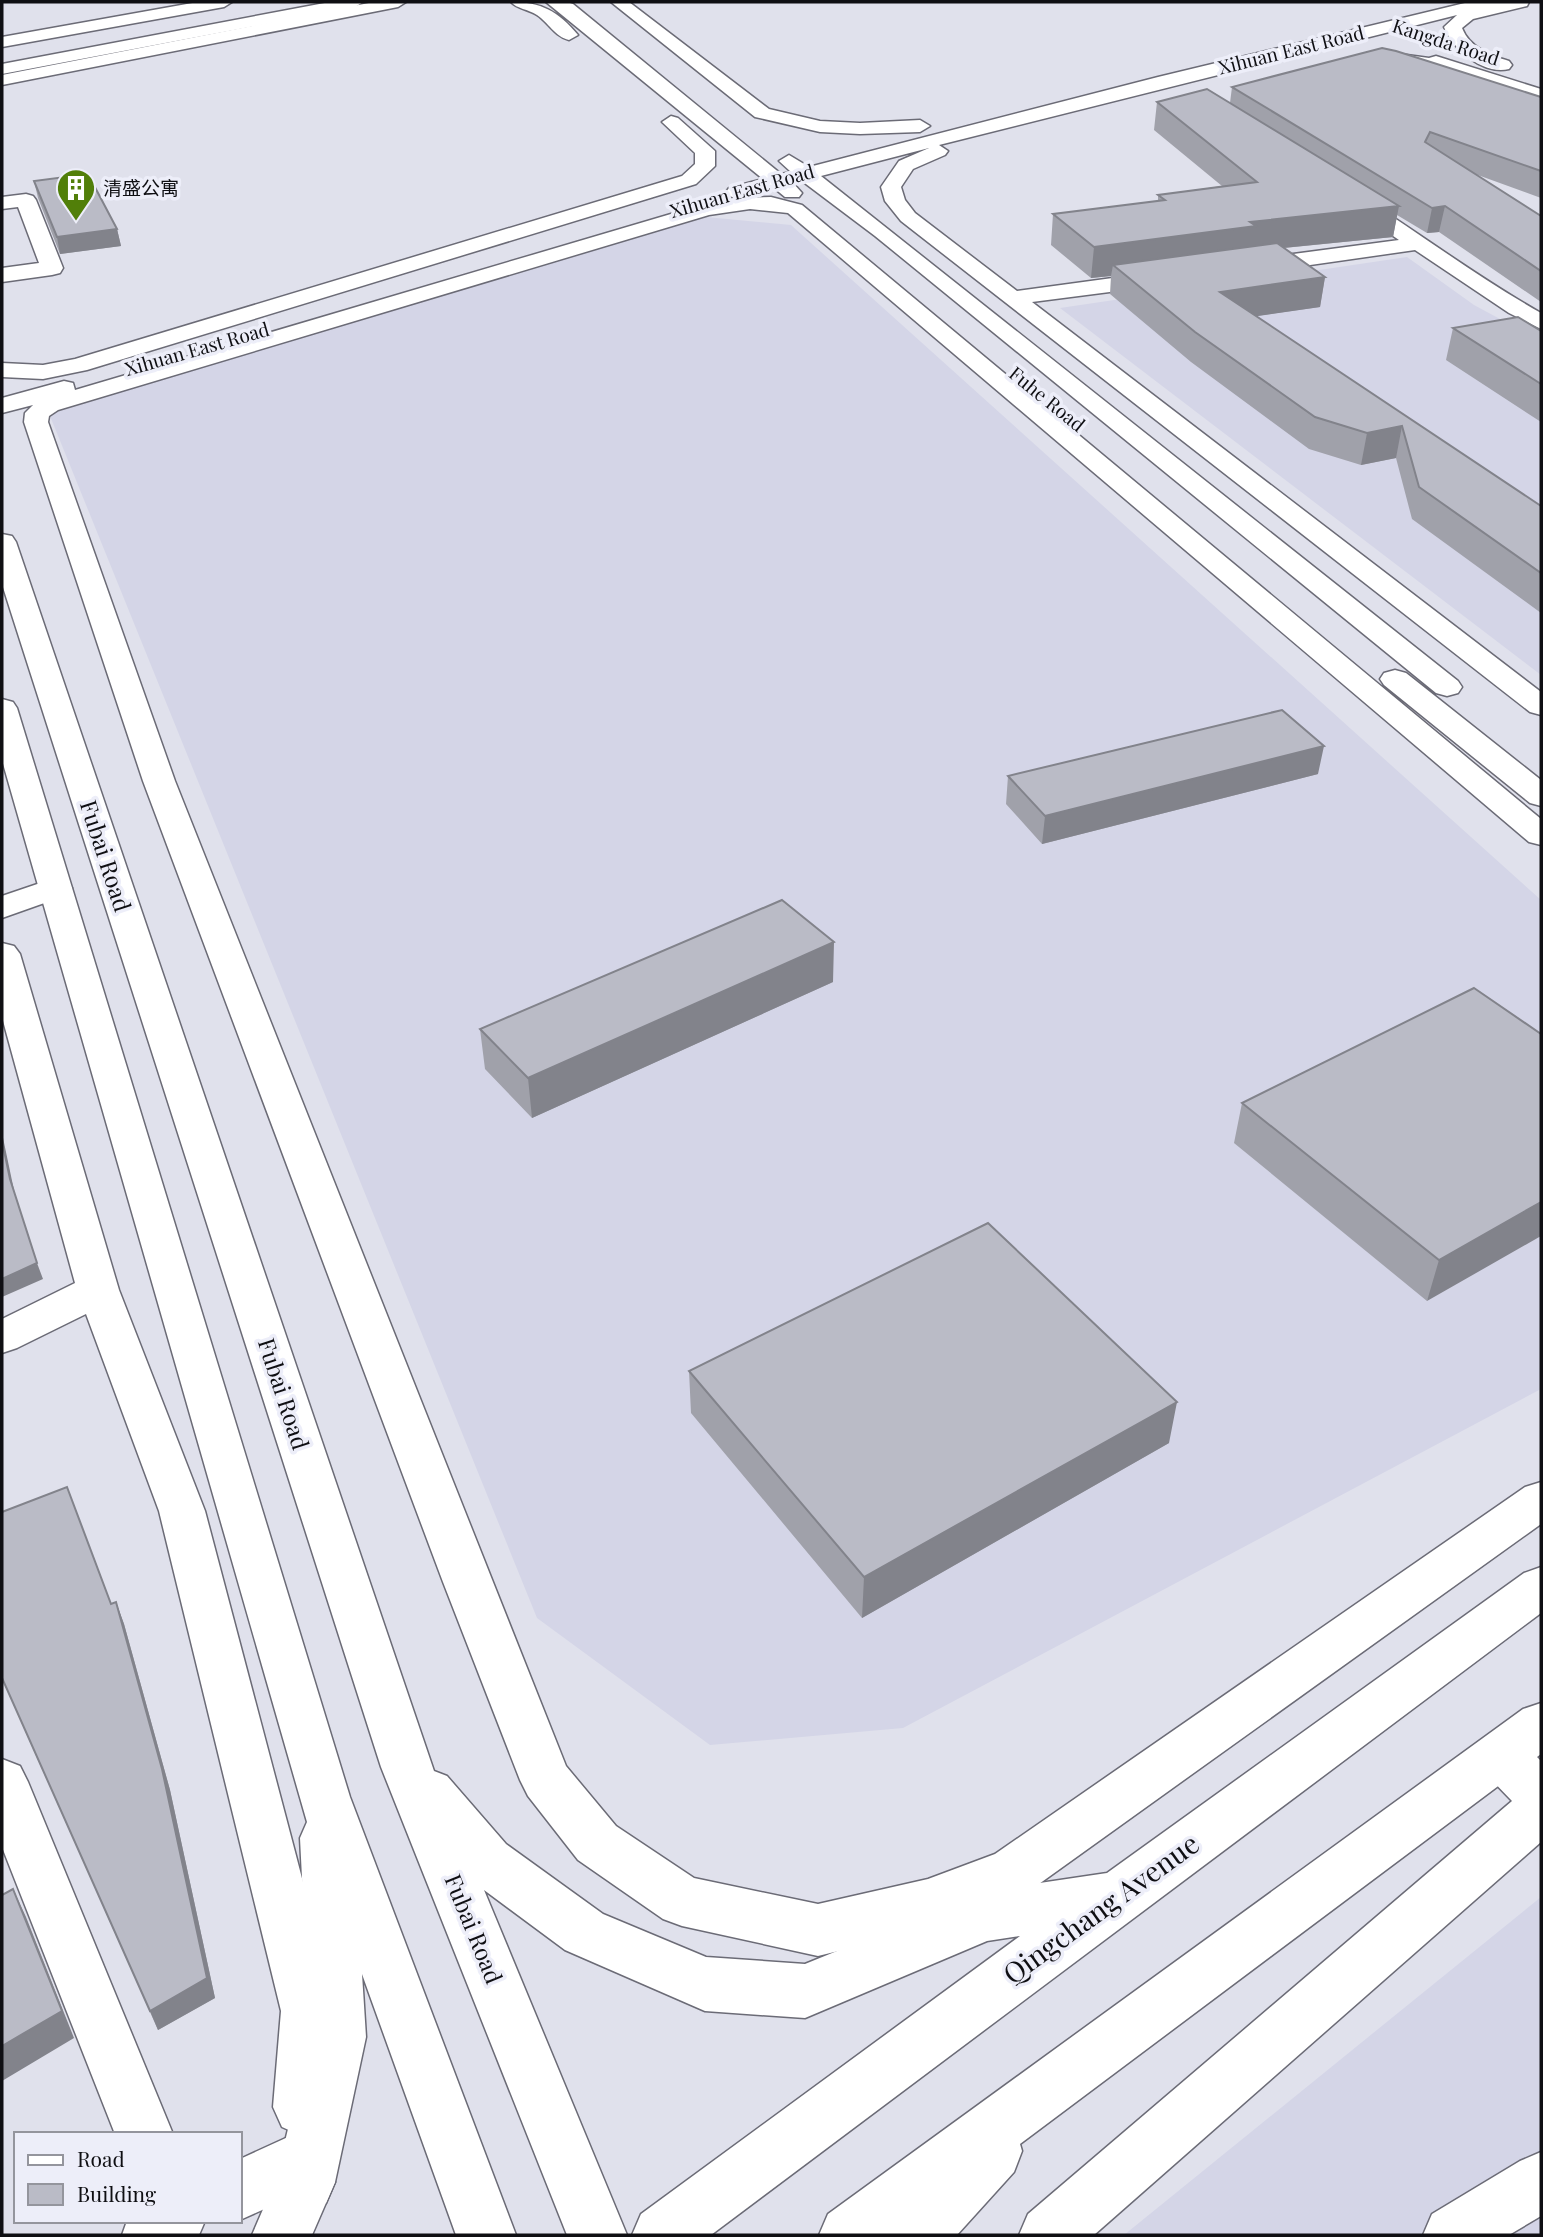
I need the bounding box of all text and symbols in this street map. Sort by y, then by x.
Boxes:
street label: Kangda Road [1389,12,1503,71]
street label: Xihuan East Road [1215,18,1366,80]
street label: Xihuan East Road [666,157,817,223]
building icon: 清盛公寓 [55,167,97,222]
place label: 清盛公寓 [103,174,179,200]
street label: Xihuan East Road [121,315,272,381]
street label: Fuhe Road [1004,360,1091,437]
street label: Fubai Road [74,796,139,915]
street label: Fubai Road [252,1334,317,1453]
street label: Qingchang Avenue [995,1824,1205,1991]
street label: Fubai Road [438,1869,510,1988]
legend [14,2132,242,2223]
text: Road [77,2144,125,2172]
text: Building [77,2179,156,2207]

